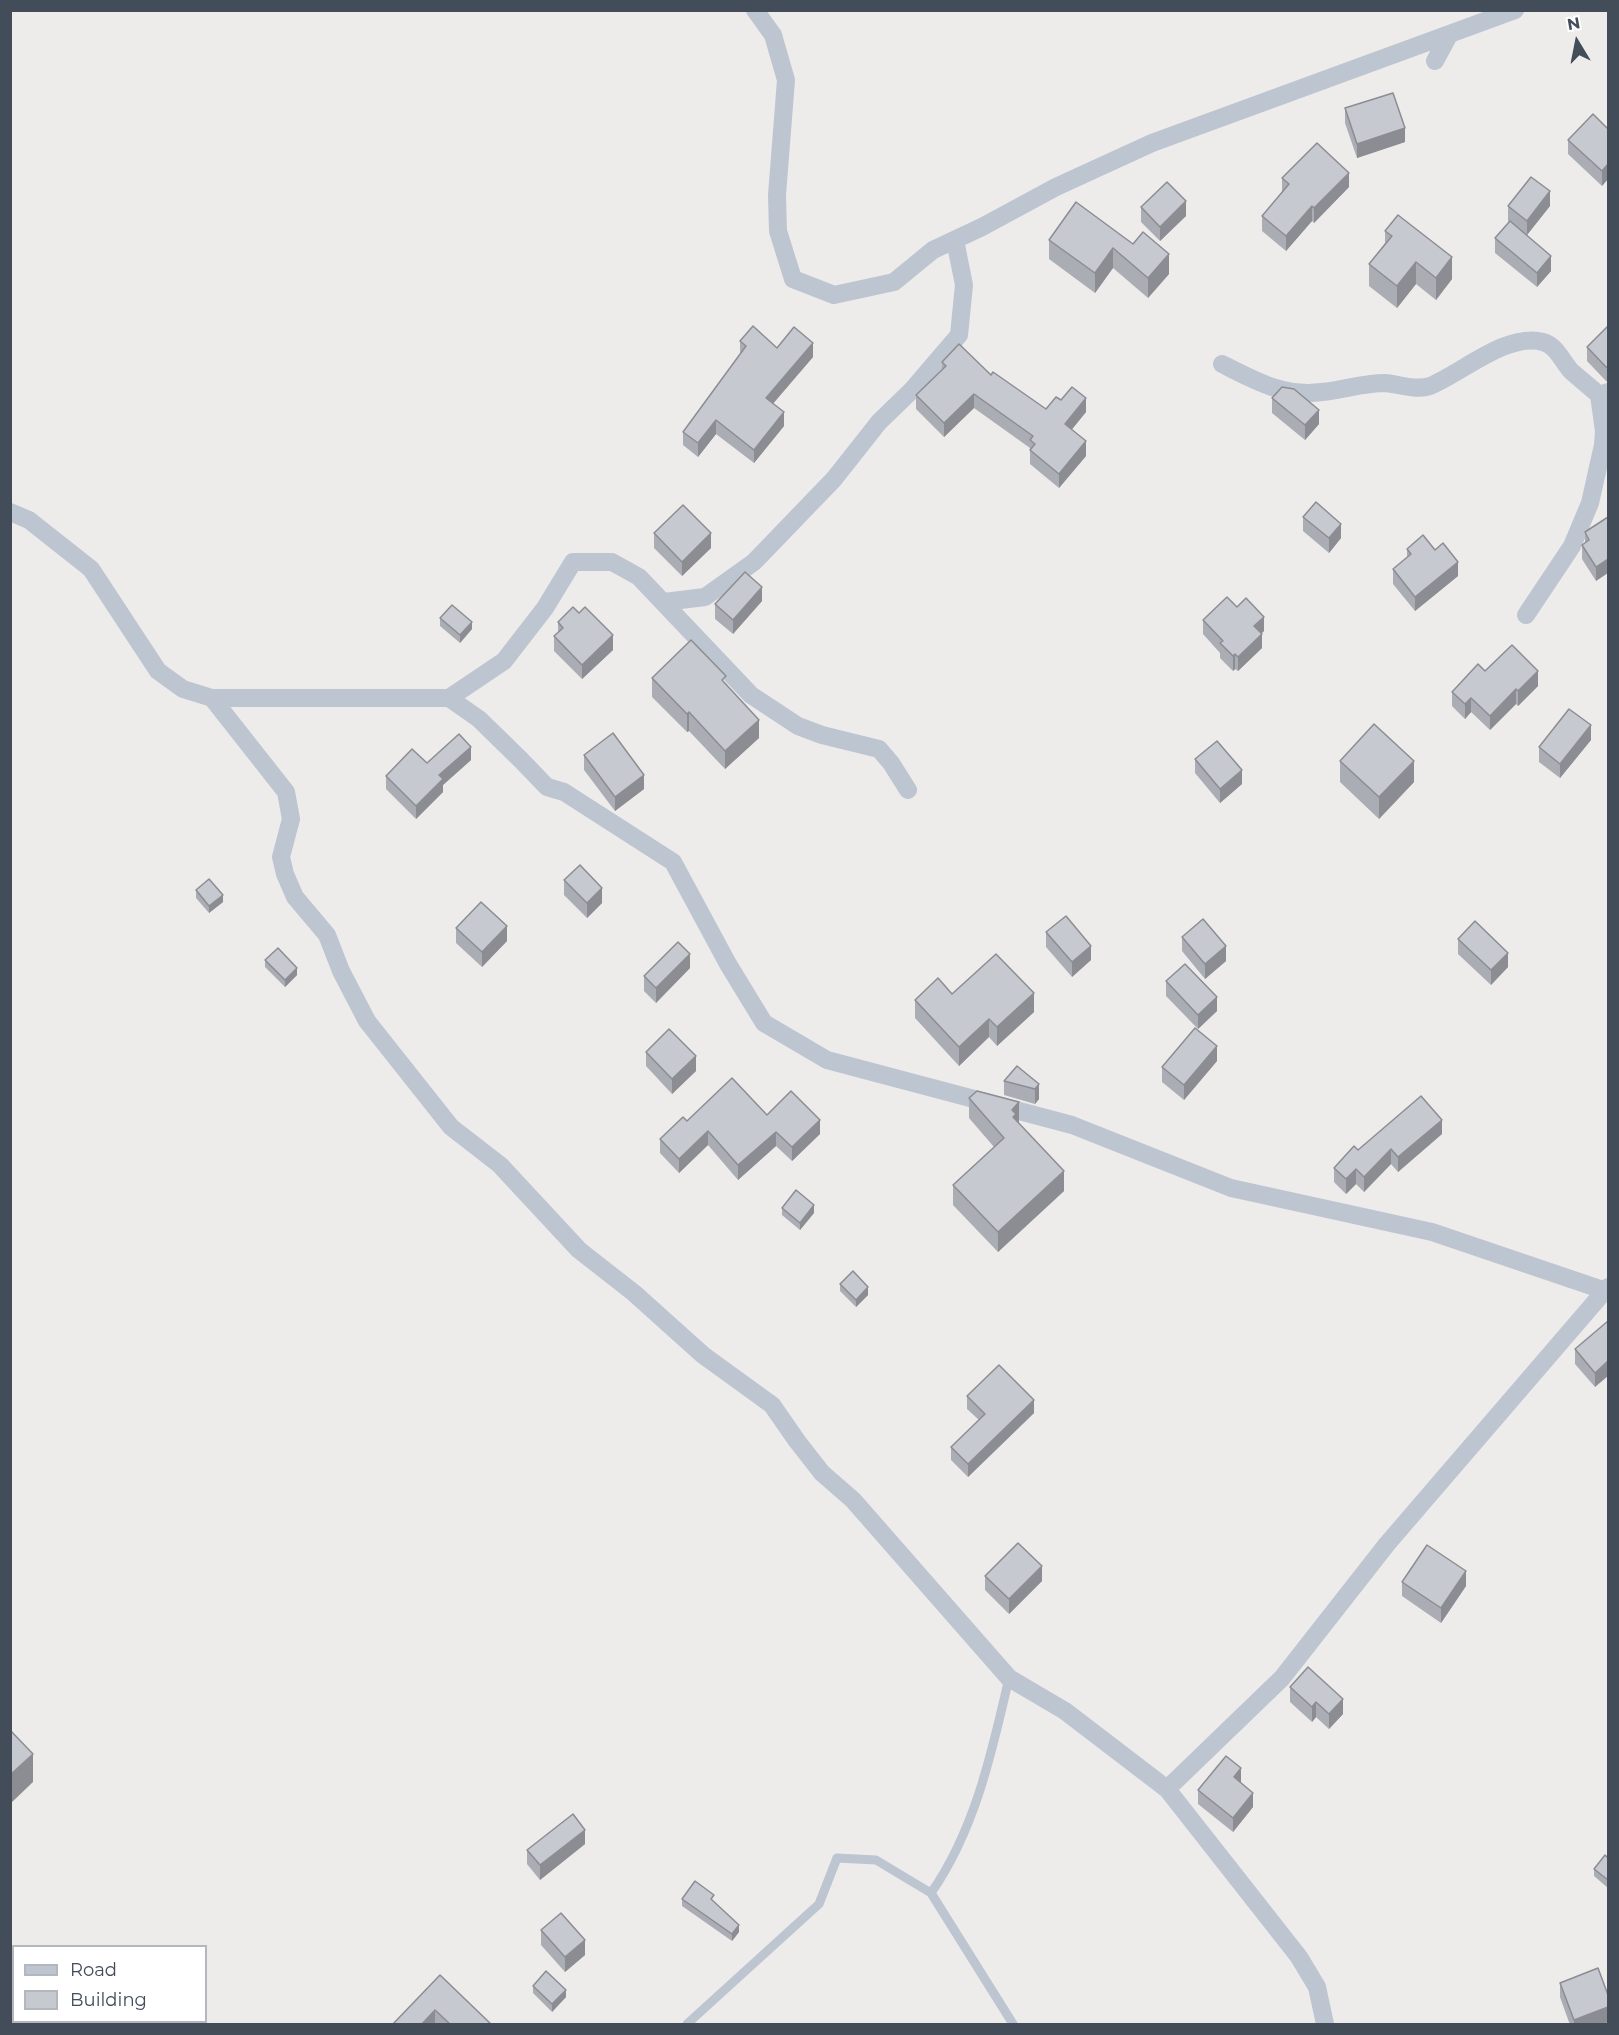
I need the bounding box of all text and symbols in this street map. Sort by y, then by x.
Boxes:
north arrow [1547,12,1607,72]
text: N [1566,13,1582,34]
legend [12,1945,207,2023]
text: Road [70,1959,117,1981]
text: Building [70,1989,147,2011]

